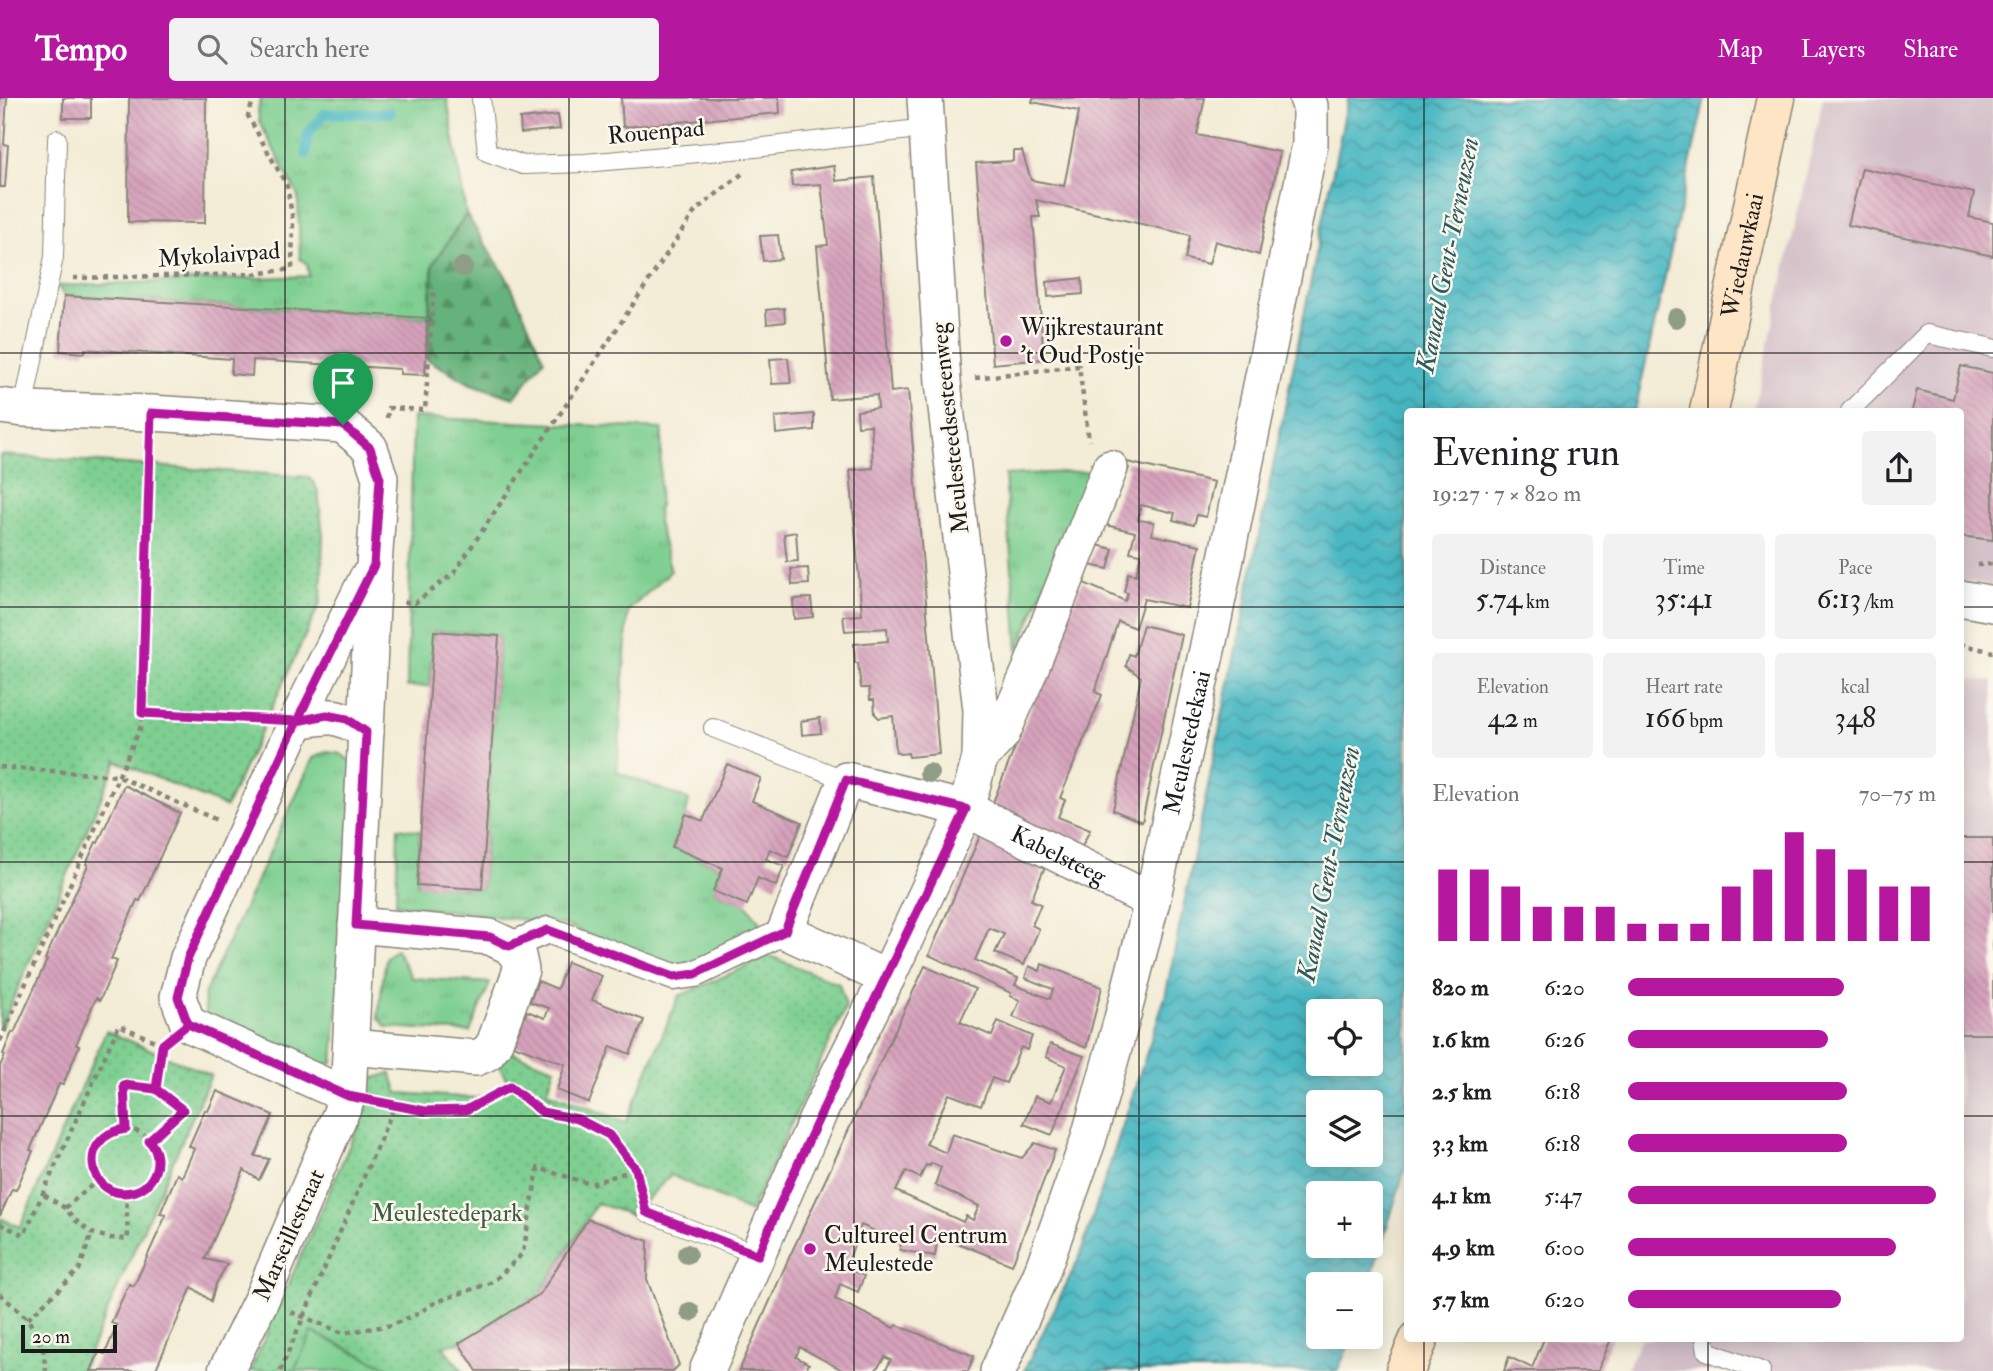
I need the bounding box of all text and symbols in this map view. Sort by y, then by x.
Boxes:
search box [169,18,659,81]
text: Tempo [35,29,127,70]
icon: search [193,30,231,68]
text: Search here [249,33,369,65]
text: Map [1718,34,1763,65]
text: Layers [1801,34,1865,65]
text: Share [1903,34,1958,65]
street label: Rouenpad [606,112,706,152]
water label: Kanaal Gent-Terneuzen [1409,135,1486,377]
street label: Wiedauwkaai [1714,190,1771,322]
street label: Mykolaivpad [157,235,281,275]
place label: Wijkrestaurant 't Oud Postje [1019,312,1164,371]
street label: Meulesteedsesteenweg [923,320,977,535]
marker: Wijkrestaurant 't Oud Postje [998,333,1014,349]
pin [313,353,373,425]
icon: arrive [324,364,362,402]
text: Evening run [1432,429,1620,477]
button: share [1862,431,1936,505]
text: 19:27 · 7 × 820 m [1432,479,1581,508]
text: Distance [1479,556,1546,580]
text: Time [1663,556,1705,580]
text: Pace [1838,556,1872,580]
text: 5.74 [1476,580,1522,617]
text: 35:41 [1654,580,1714,617]
text: 6:13 [1817,580,1861,617]
text: km [1522,590,1550,614]
text: /km [1861,590,1894,614]
street label: Meulestedekaai [1156,667,1218,817]
text: Elevation [1476,675,1549,699]
text: Heart rate [1645,675,1723,699]
text: kcal [1841,675,1870,699]
text: 42 [1488,699,1519,736]
text: 166 [1645,699,1686,736]
text: 348 [1834,699,1876,736]
text: m [1519,709,1538,733]
text: bpm [1686,709,1723,733]
water label: Kanaal Gent-Terneuzen [1290,744,1367,986]
text: Elevation [1432,779,1520,808]
text: 70–75 m [1859,779,1936,808]
street label: Kabelsteeg [1006,818,1113,892]
text: 820 m [1432,973,1489,1002]
text: 6:20 [1544,973,1585,1002]
map controls [1306,999,1383,1349]
button: locate [1306,999,1383,1076]
text: 1.6 km [1432,1025,1490,1054]
text: 6:26 [1544,1025,1585,1054]
text: 2.5 km [1432,1077,1492,1106]
text: 6:18 [1544,1077,1580,1106]
button: layers [1306,1090,1383,1167]
text: 3.3 km [1432,1129,1488,1158]
text: 6:18 [1544,1129,1580,1158]
street label: Marseillestraat [246,1164,332,1306]
button: + [1306,1181,1383,1258]
text: 4.1 km [1432,1181,1491,1210]
text: 5:47 [1544,1181,1582,1210]
park label: Meulestedepark [371,1198,523,1229]
place label: Cultureel Centrum Meulestede [824,1220,1008,1279]
text: 4.9 km [1432,1233,1495,1262]
text: 6:00 [1544,1233,1585,1262]
marker: Cultureel Centrum Meulestede [802,1241,818,1257]
button: − [1306,1272,1383,1349]
text: 5.7 km [1432,1285,1489,1314]
text: 6:20 [1544,1285,1585,1314]
scale bar [21,1322,117,1354]
text: 20 m [32,1325,70,1349]

